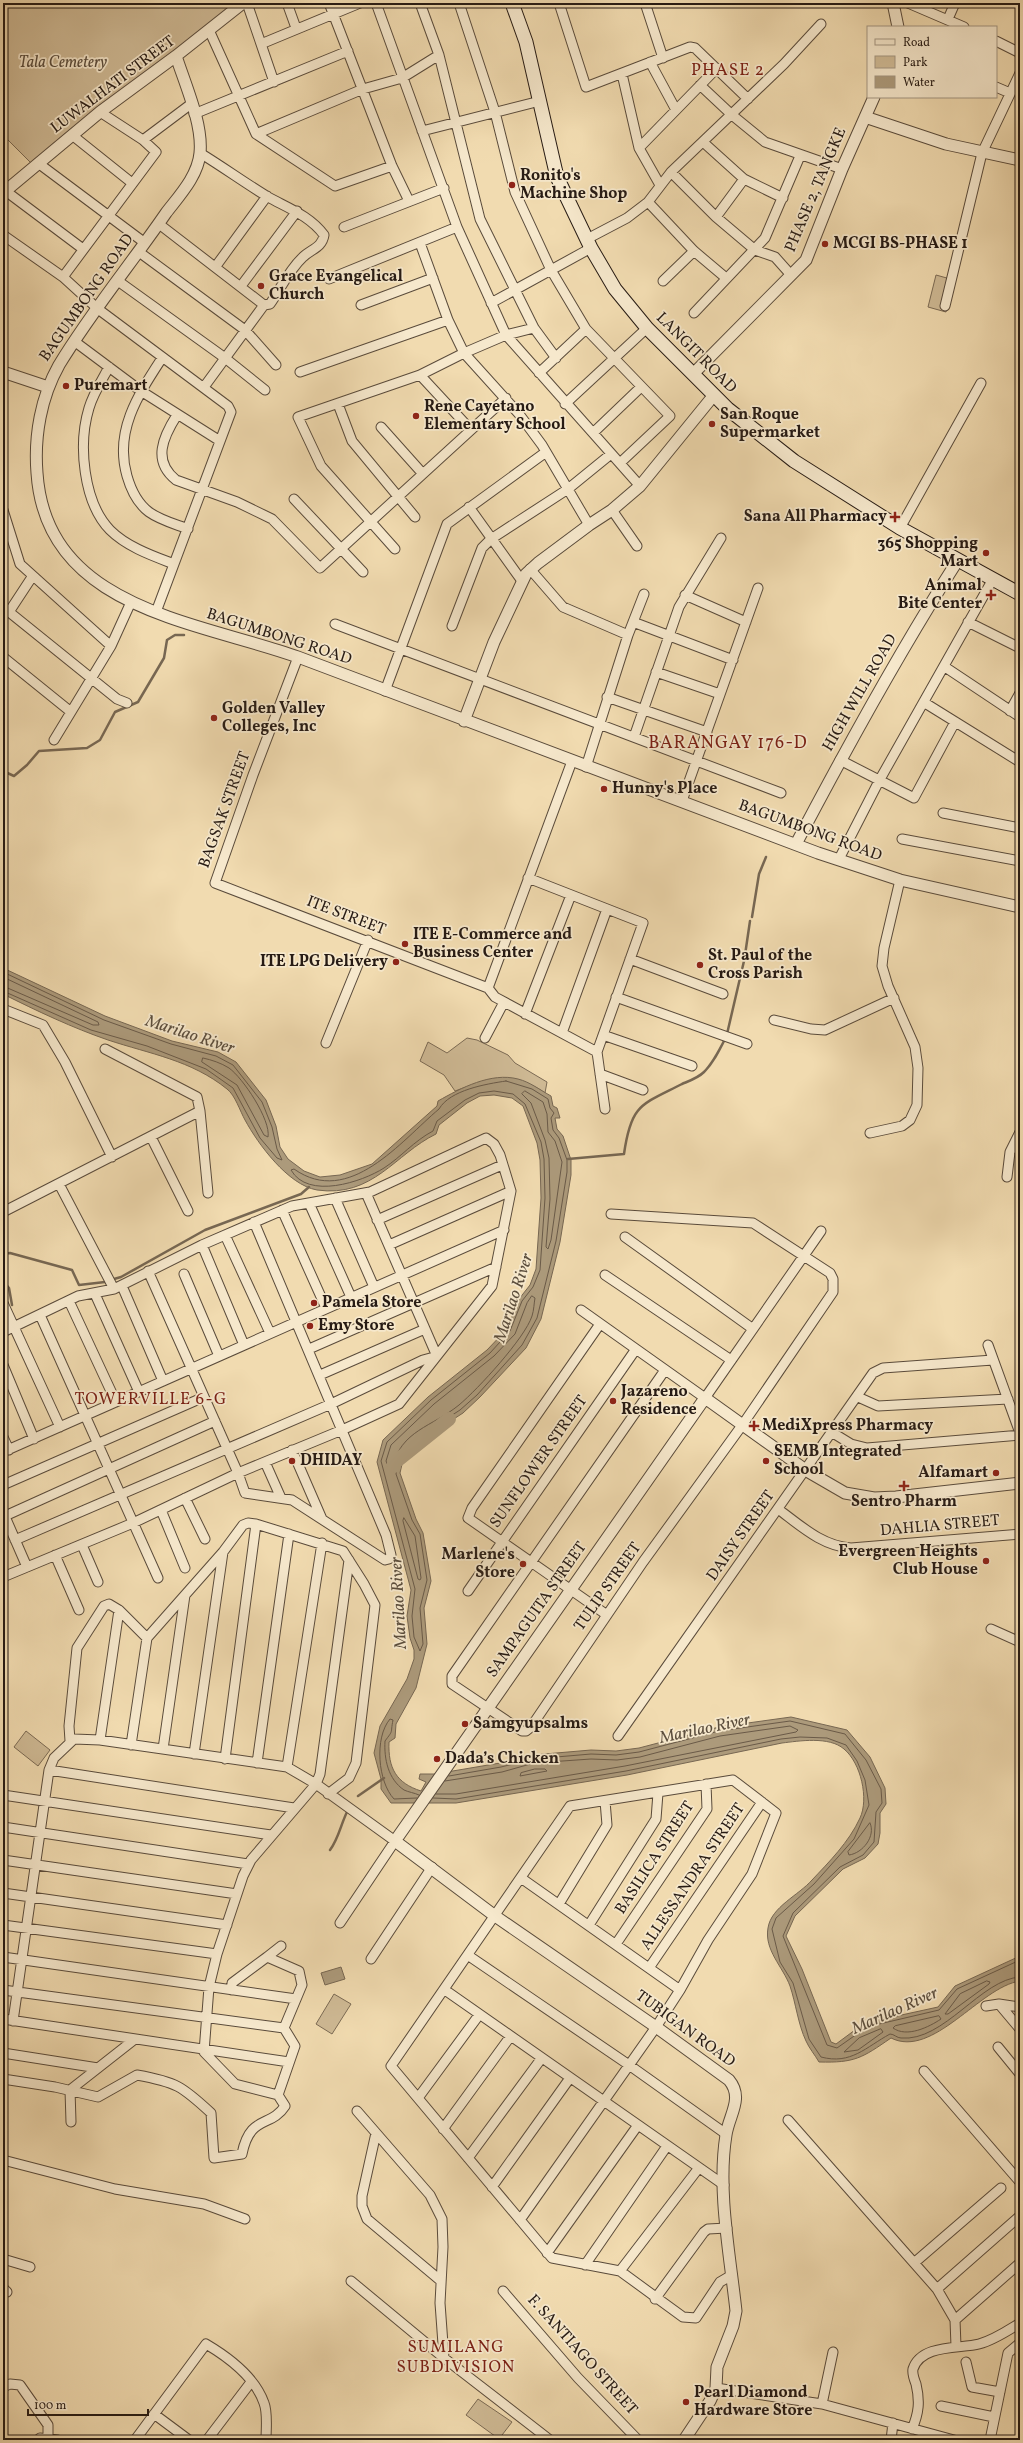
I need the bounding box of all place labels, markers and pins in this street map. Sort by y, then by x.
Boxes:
place label: Ronito's Machine Shop [520,165,627,205]
marker: Ronito's Machine Shop [507,180,517,190]
place label: MCGI BS-PHASE 1 [833,233,968,255]
marker: MCGI BS-PHASE 1 [820,239,830,249]
place label: Grace Evangelical Church [269,266,404,306]
marker: Grace Evangelical Church [256,281,266,291]
place label: Puremart [74,375,148,397]
marker: Puremart [61,381,71,391]
place label: Rene Cayetano Elementary School [424,396,566,436]
place label: San Roque Supermarket [720,404,820,444]
marker: Rene Cayetano Elementary School [411,411,421,421]
marker: San Roque Supermarket [707,419,717,429]
place label: Sana All Pharmacy [744,506,887,528]
marker: Sana All Pharmacy [890,512,900,522]
place label: 365 Shopping Mart [877,533,978,573]
marker: 365 Shopping Mart [981,548,991,558]
place label: Animal Bite Center [898,575,983,615]
marker: Animal Bite Center [985,589,997,601]
place label: Golden Valley Colleges, Inc [222,698,325,738]
marker: Golden Valley Colleges, Inc [209,713,219,723]
place label: Hunny's Place [612,778,717,800]
marker: Hunny's Place [599,784,609,794]
place label: ITE E-Commerce and Business Center [413,924,572,964]
marker: ITE E-Commerce and Business Center [400,939,410,949]
place label: St. Paul of the Cross Parish [708,945,812,985]
place label: ITE LPG Delivery [260,951,388,973]
marker: ITE LPG Delivery [391,957,401,967]
marker: St. Paul of the Cross Parish [695,960,705,970]
place label: Pamela Store [322,1292,421,1314]
marker: Pamela Store [309,1298,319,1308]
place label: Emy Store [318,1315,394,1337]
marker: Emy Store [305,1321,315,1331]
place label: Jazareno Residence [620,1381,697,1421]
marker: Jazareno Residence [608,1396,618,1406]
place label: MediXpress Pharmacy [762,1415,933,1437]
marker: MediXpress Pharmacy [749,1421,759,1431]
place label: SEMB Integrated School [774,1441,902,1481]
place label: DHIDAY [300,1450,362,1472]
marker: DHIDAY [287,1456,297,1466]
marker: SEMB Integrated School [761,1456,771,1466]
place label: Alfamart [918,1462,988,1484]
marker: Alfamart [991,1468,1001,1478]
marker: Sentro Pharm [899,1481,909,1491]
place label: Sentro Pharm [851,1491,957,1513]
place label: Evergreen Heights Club House [838,1541,978,1581]
place label: Marlene's Store [441,1544,515,1584]
marker: Evergreen Heights Club House [981,1556,991,1566]
marker: Marlene's Store [518,1559,528,1569]
place label: Samgyupsalms [473,1713,588,1735]
marker: Samgyupsalms [460,1719,470,1729]
place label: Dada’s Chicken [445,1748,560,1770]
marker: Dada’s Chicken [432,1754,442,1764]
place label: Pearl Diamond Hardware Store [694,2382,812,2422]
marker: Pearl Diamond Hardware Store [681,2397,691,2407]

